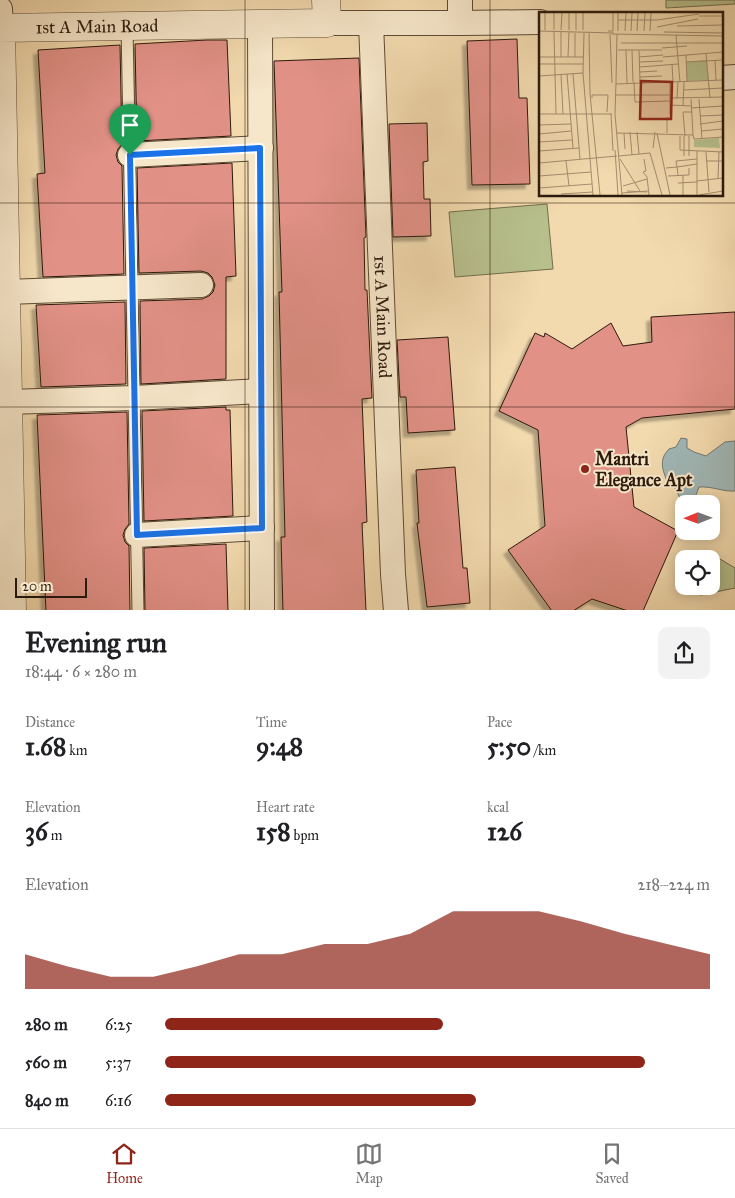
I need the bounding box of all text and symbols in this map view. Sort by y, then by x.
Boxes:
inset map [539,12,722,196]
street label: 1st A Main Road [35,15,159,38]
pin [109,104,151,155]
icon: arrive [116,111,144,139]
street label: 1st A Main Road [369,255,396,379]
place label: Mantri Elegance Apt [595,448,693,492]
marker: Mantri Elegance Apt [579,463,591,475]
north arrow [675,495,720,540]
map controls [675,495,720,595]
button: locate [675,550,720,595]
scale bar [15,576,88,599]
text: 20 m [22,578,52,595]
text: Evening run [25,625,167,660]
button: share [658,627,710,679]
text: 18:44 · 6 × 280 m [25,662,137,681]
text: Distance [25,714,75,731]
text: Time [256,714,287,731]
text: Pace [487,714,512,731]
text: 1.68 [25,731,66,762]
text: 9:48 [256,731,303,762]
text: 5:50 [487,731,531,762]
text: km [66,742,87,759]
text: /km [531,742,556,759]
text: Elevation [25,799,81,816]
text: Heart rate [256,799,315,816]
text: kcal [487,799,509,816]
text: 36 [25,816,48,847]
text: 158 [256,816,291,847]
text: 126 [487,816,522,847]
text: m [48,827,63,844]
text: bpm [291,827,319,844]
text: Elevation [25,875,89,894]
text: 218–224 m [637,875,710,894]
text: 280 m [25,1015,68,1034]
text: 6:25 [105,1015,132,1034]
text: 560 m [25,1053,67,1072]
text: 5:37 [105,1053,131,1072]
text: 840 m [25,1091,69,1110]
text: 6:16 [105,1091,132,1110]
tab: Home [106,1140,143,1187]
tab: Map [355,1140,383,1187]
tab: Saved [596,1140,629,1187]

